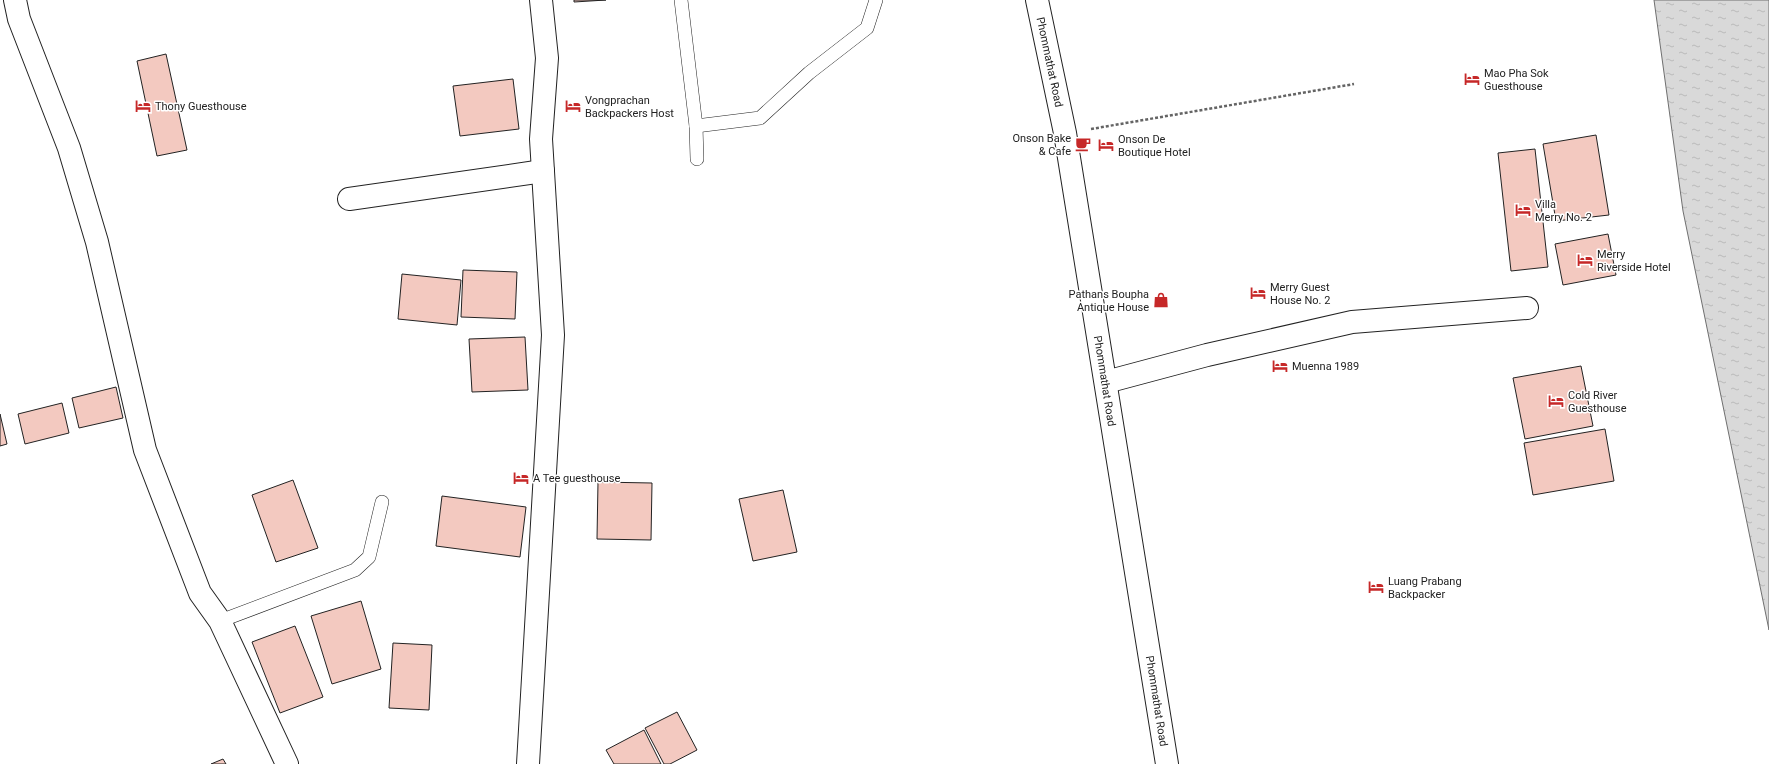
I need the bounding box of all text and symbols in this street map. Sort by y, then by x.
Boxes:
street label: Phommathat Road [1034,16,1065,108]
place label: Mao Pha Sok Guesthouse [1484,67,1549,93]
hotel icon: Mao Pha Sok Guesthouse [1463,70,1481,88]
place label: Vongprachan Backpackers Host [585,94,674,120]
hotel icon: Thony Guesthouse [134,97,152,115]
hotel icon: Vongprachan Backpackers Host [564,97,582,115]
place label: Thony Guesthouse [155,100,247,113]
place label: Onson Bake & Cafe [1012,132,1071,158]
place label: Onson De Boutique Hotel [1118,133,1191,159]
cafe icon: Onson Bake & Cafe [1074,135,1092,153]
hotel icon: Onson De Boutique Hotel [1097,136,1115,154]
place label: Villa Merry No. 2 [1535,198,1592,224]
hotel icon: Villa Merry No. 2 [1514,201,1532,219]
place label: Merry Riverside Hotel [1597,248,1671,274]
hotel icon: Merry Riverside Hotel [1576,251,1594,269]
place label: Merry Guest House No. 2 [1270,281,1330,307]
hotel icon: Merry Guest House No. 2 [1249,284,1267,302]
place label: Pathans Boupha Antique House [1069,288,1149,314]
shop icon: Pathans Boupha Antique House [1152,291,1170,309]
street label: Phommathat Road [1091,335,1118,427]
hotel icon: Muenna 1989 [1271,357,1289,375]
place label: Muenna 1989 [1292,360,1359,373]
place label: Cold River Guesthouse [1568,389,1627,415]
hotel icon: Cold River Guesthouse [1547,392,1565,410]
hotel icon: A Tee guesthouse [512,469,530,487]
place label: A Tee guesthouse [533,472,621,485]
place label: Luang Prabang Backpacker [1388,575,1462,601]
hotel icon: Luang Prabang Backpacker [1367,578,1385,596]
street label: Phommathat Road [1143,655,1170,747]

